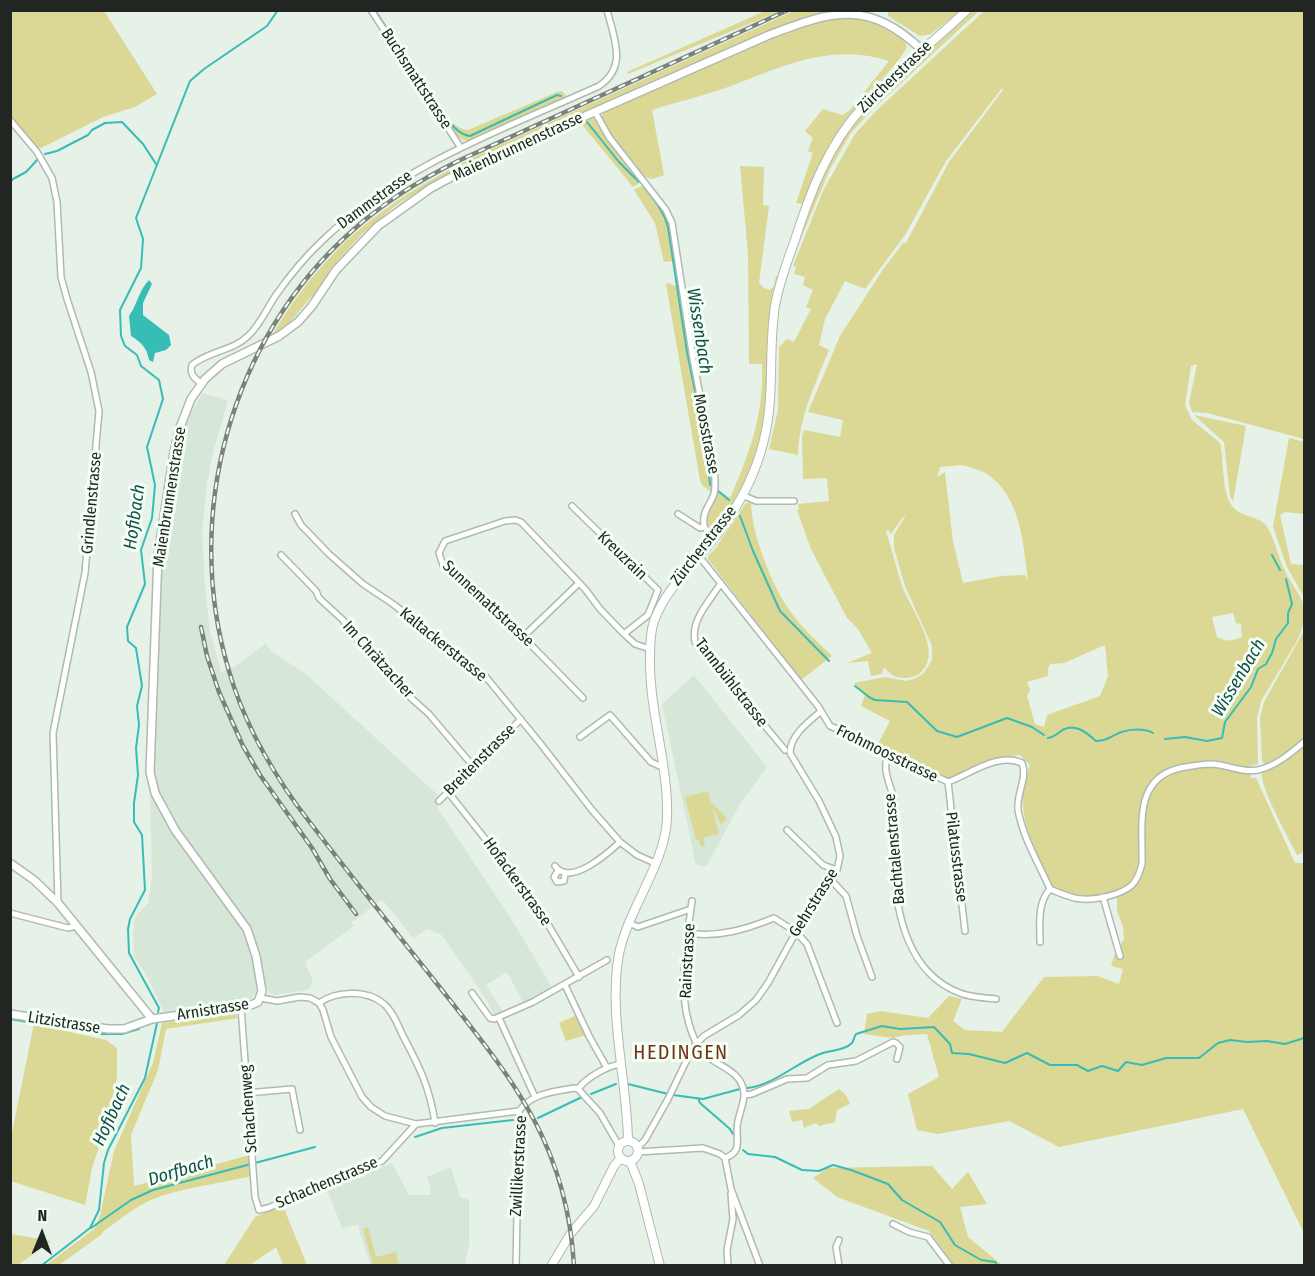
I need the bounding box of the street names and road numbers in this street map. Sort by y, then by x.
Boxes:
street label: Buchsmattstrasse [376,25,456,133]
street label: Zürcherstrasse [854,37,936,117]
street label: Maienbrunnenstrasse [450,108,586,186]
street label: Dammstrasse [334,166,416,234]
street label: Moosstrasse [689,392,723,476]
street label: Maienbrunnenstrasse [149,426,191,568]
street label: Grindlenstrasse [78,451,106,555]
street label: Zürcherstrasse [667,502,741,590]
street label: Kreuzrain [593,528,651,584]
street label: Sunnemattstrasse [438,557,538,651]
street label: Kaltackerstrasse [395,604,491,686]
street label: Im Chrätzacher [338,617,418,703]
street label: Tannbühlstrasse [690,635,772,731]
street label: Breitenstrasse [440,720,520,800]
street label: Frohmoosstrasse [833,721,941,787]
street label: Bachtalenstrasse [881,793,909,905]
street label: Pilatusstrasse [941,811,971,903]
street label: Hofackerstrasse [479,834,555,930]
street label: Gehrstrasse [785,865,843,941]
street label: Rainstrasse [676,923,700,999]
street label: Arnistrasse [176,995,250,1025]
street label: Litzistrasse [26,1008,102,1038]
street label: Schachenweg [236,1064,262,1154]
street label: Zwillikerstrasse [507,1115,531,1217]
street label: Schachenstrasse [273,1153,381,1213]

